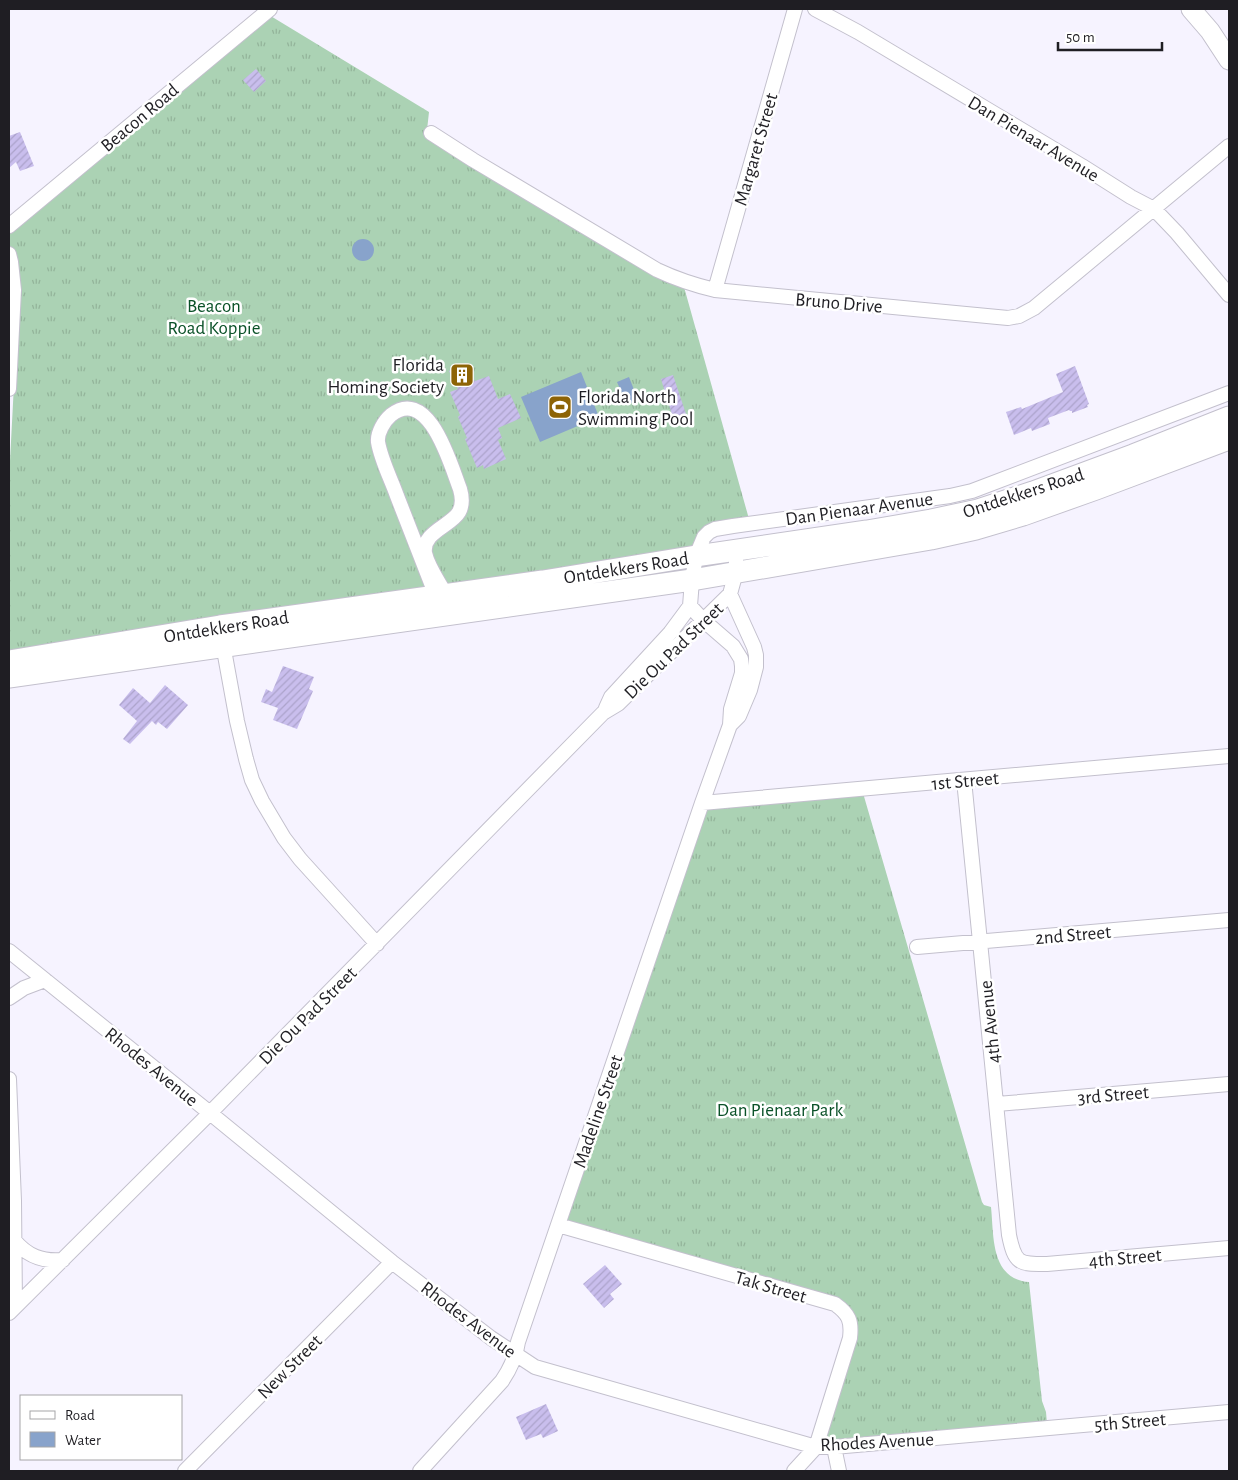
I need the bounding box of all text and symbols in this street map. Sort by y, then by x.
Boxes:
scale bar [1058,20,1162,52]
text: 50 m [1066,30,1095,45]
street label: Beacon Road [98,80,182,156]
street label: Margaret Street [731,91,782,208]
street label: Dan Pienaar Avenue [965,93,1102,186]
street label: Bruno Drive [794,290,883,317]
park label: Beacon Road Koppie [168,297,260,338]
place label: Florida Homing Society [327,356,444,397]
building icon: Florida Homing Society [449,362,475,388]
place label: Florida North Swimming Pool [578,388,693,429]
sports icon: Florida North Swimming Pool [547,394,573,420]
street label: Ontdekkers Road [961,465,1087,522]
street label: Dan Pienaar Avenue [784,490,934,529]
street label: Ontdekkers Road [562,549,690,588]
street label: Die Ou Pad Street [621,599,727,703]
street label: Ontdekkers Road [162,608,290,647]
street label: 1st Street [931,769,1000,794]
street label: 2nd Street [1034,923,1112,948]
street label: Die Ou Pad Street [256,964,361,1069]
street label: 4th Avenue [977,979,1004,1064]
street label: Rhodes Avenue [101,1024,201,1110]
street label: Madeline Street [570,1053,627,1170]
street label: 3rd Street [1077,1083,1150,1108]
park label: Dan Pienaar Park [717,1101,843,1120]
street label: 4th Street [1088,1246,1162,1271]
street label: Tak Street [733,1268,808,1307]
street label: Rhodes Avenue [417,1278,519,1362]
street label: New Street [254,1331,326,1403]
legend [20,1395,182,1460]
text: Road [65,1408,95,1423]
street label: 5th Street [1094,1410,1167,1435]
street label: Rhodes Avenue [820,1430,934,1455]
text: Water [65,1433,101,1448]

